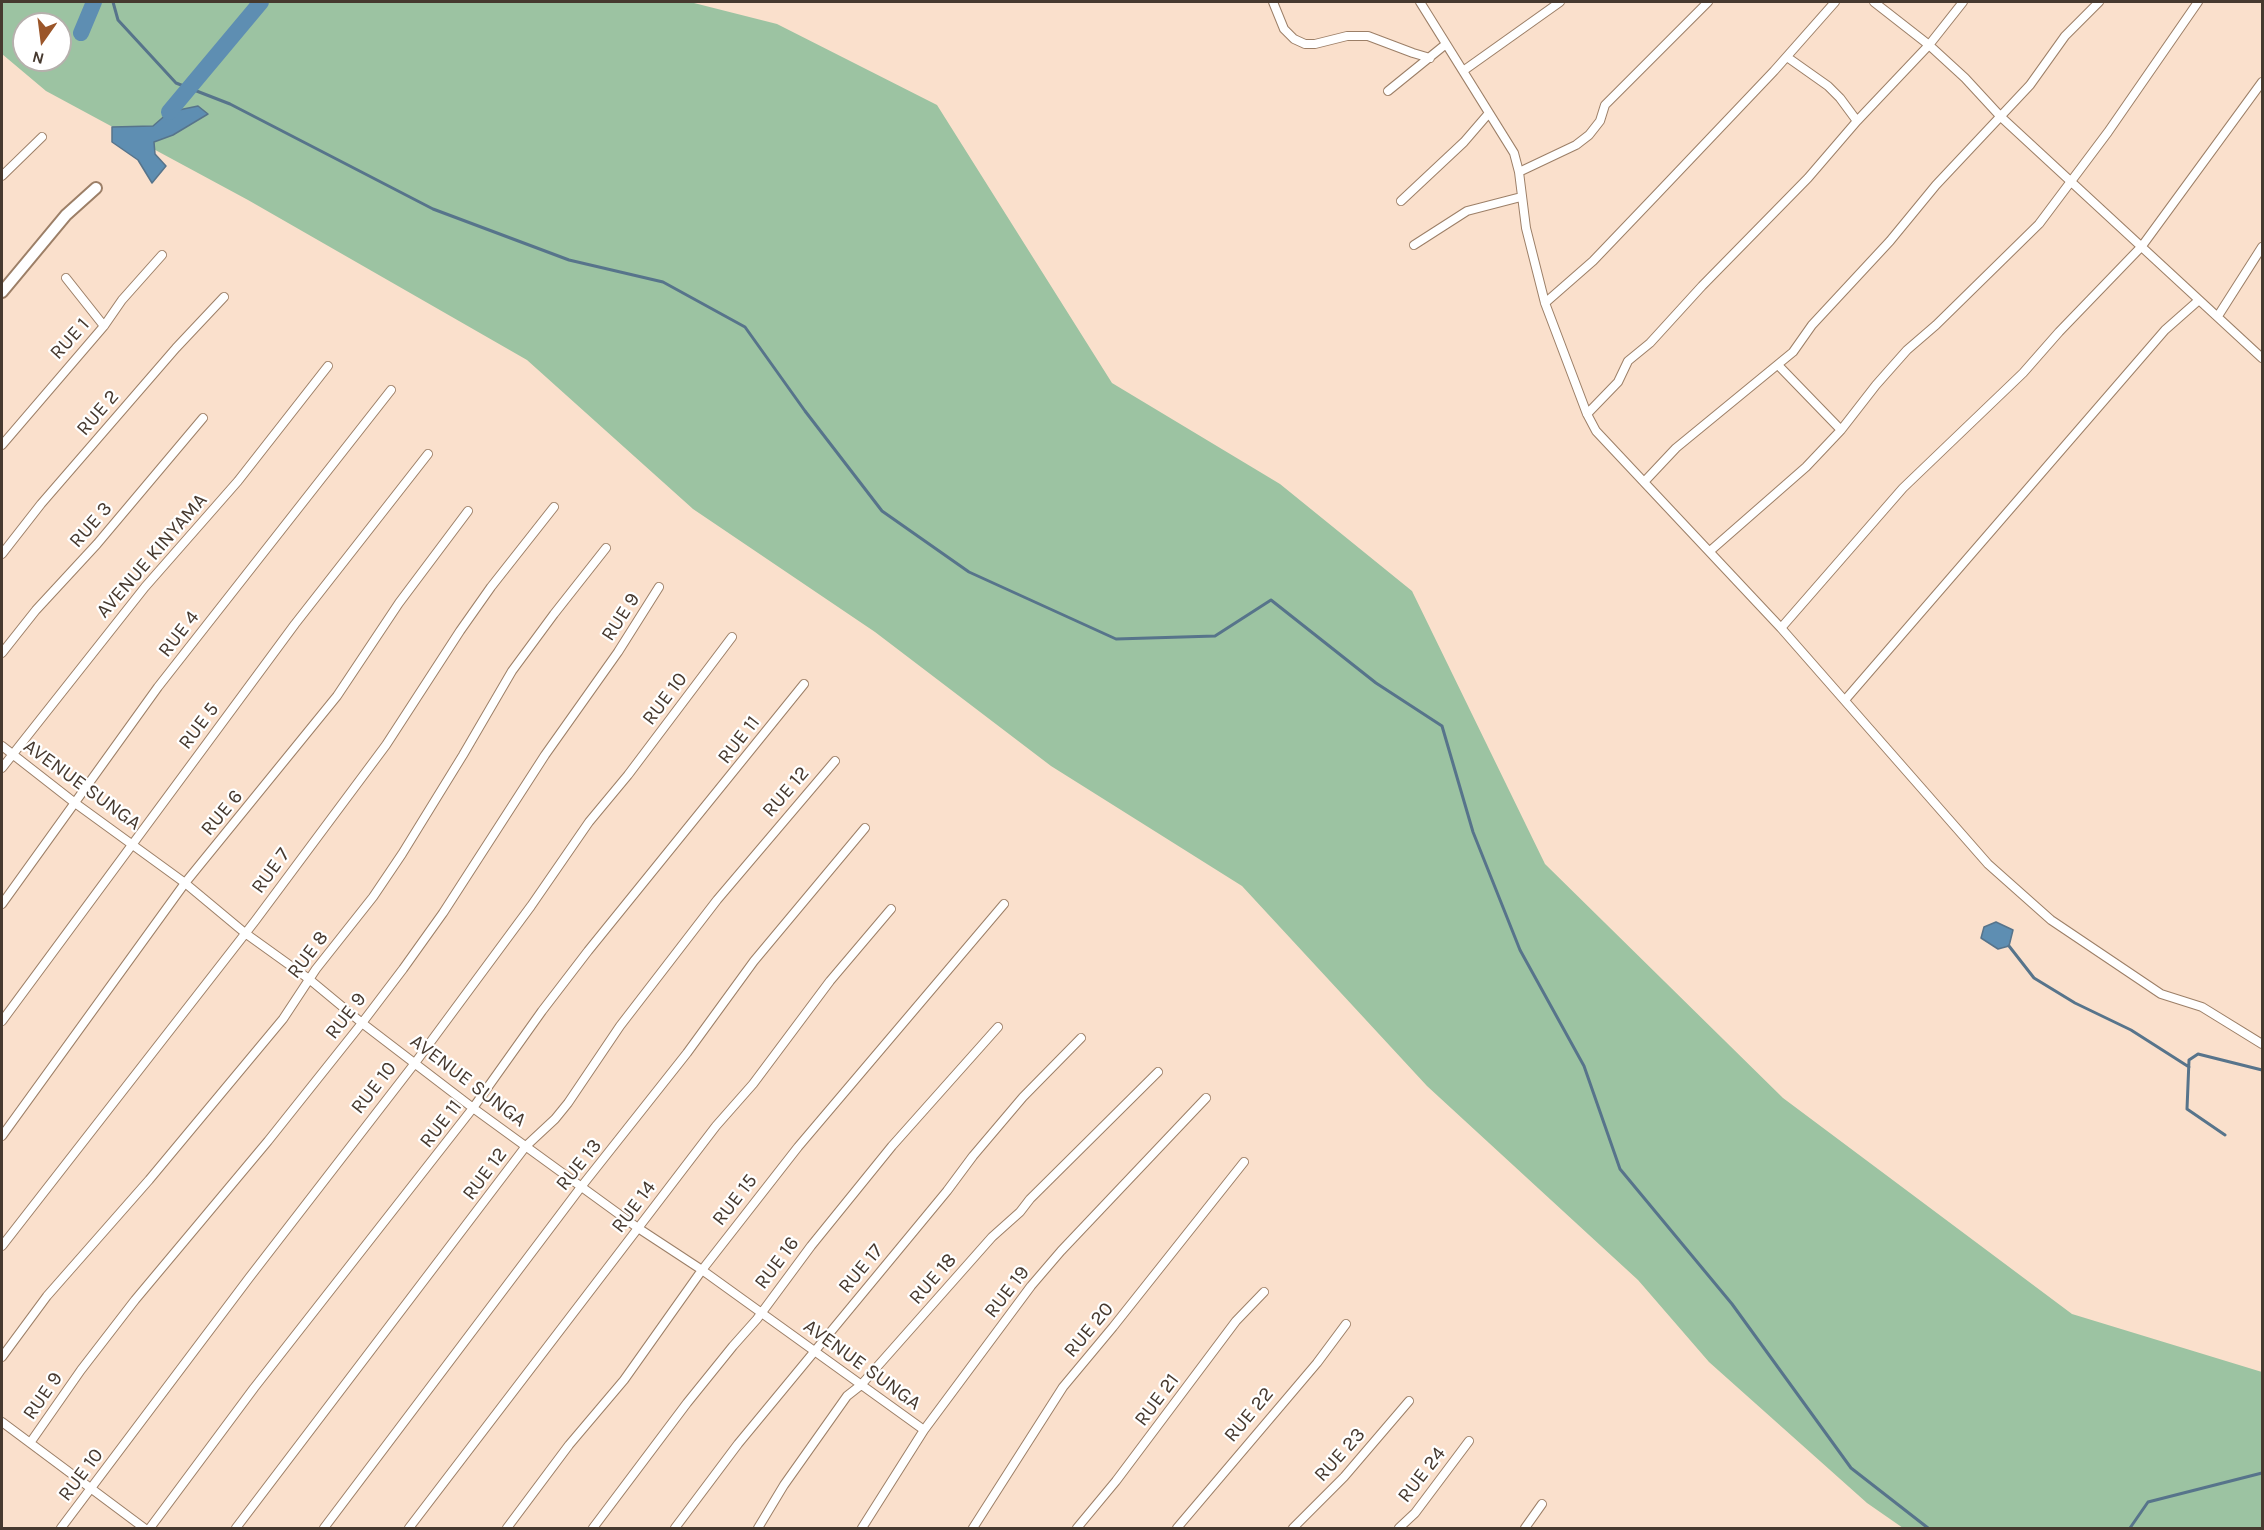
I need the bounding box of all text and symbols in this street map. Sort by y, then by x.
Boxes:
north arrow [12,12,72,72]
text: N [30,47,46,69]
street label: RUE 1 [45,313,95,365]
street label: RUE 2 [72,385,124,441]
street label: AVENUE KINYAMA [91,489,213,623]
street label: RUE 3 [65,497,117,553]
street label: RUE 9 [597,588,645,646]
street label: RUE 4 [153,606,205,662]
street label: RUE 10 [637,668,693,730]
street label: RUE 5 [174,698,224,754]
street label: RUE 11 [713,711,765,769]
street label: AVENUE SUNGA [19,734,145,836]
street label: RUE 12 [757,762,815,822]
street label: RUE 6 [196,785,248,841]
street label: RUE 7 [246,843,296,899]
street label: RUE 8 [282,926,334,984]
street label: RUE 9 [320,988,372,1044]
street label: AVENUE SUNGA [405,1029,531,1133]
street label: RUE 10 [346,1057,402,1119]
street label: RUE 11 [415,1095,467,1153]
street label: RUE 13 [551,1134,607,1196]
street label: RUE 12 [458,1143,512,1205]
street label: RUE 15 [707,1169,763,1231]
street label: RUE 14 [607,1176,661,1238]
street label: RUE 16 [750,1232,804,1294]
street label: RUE 17 [833,1239,889,1299]
street label: RUE 18 [904,1248,962,1310]
street label: RUE 19 [979,1261,1035,1323]
street label: RUE 20 [1059,1297,1119,1363]
street label: AVENUE SUNGA [799,1314,925,1416]
street label: RUE 9 [18,1367,68,1425]
street label: RUE 21 [1130,1369,1184,1431]
street label: RUE 22 [1219,1383,1279,1447]
street label: RUE 23 [1309,1423,1371,1487]
street label: RUE 24 [1393,1442,1451,1508]
street label: RUE 10 [53,1444,109,1506]

